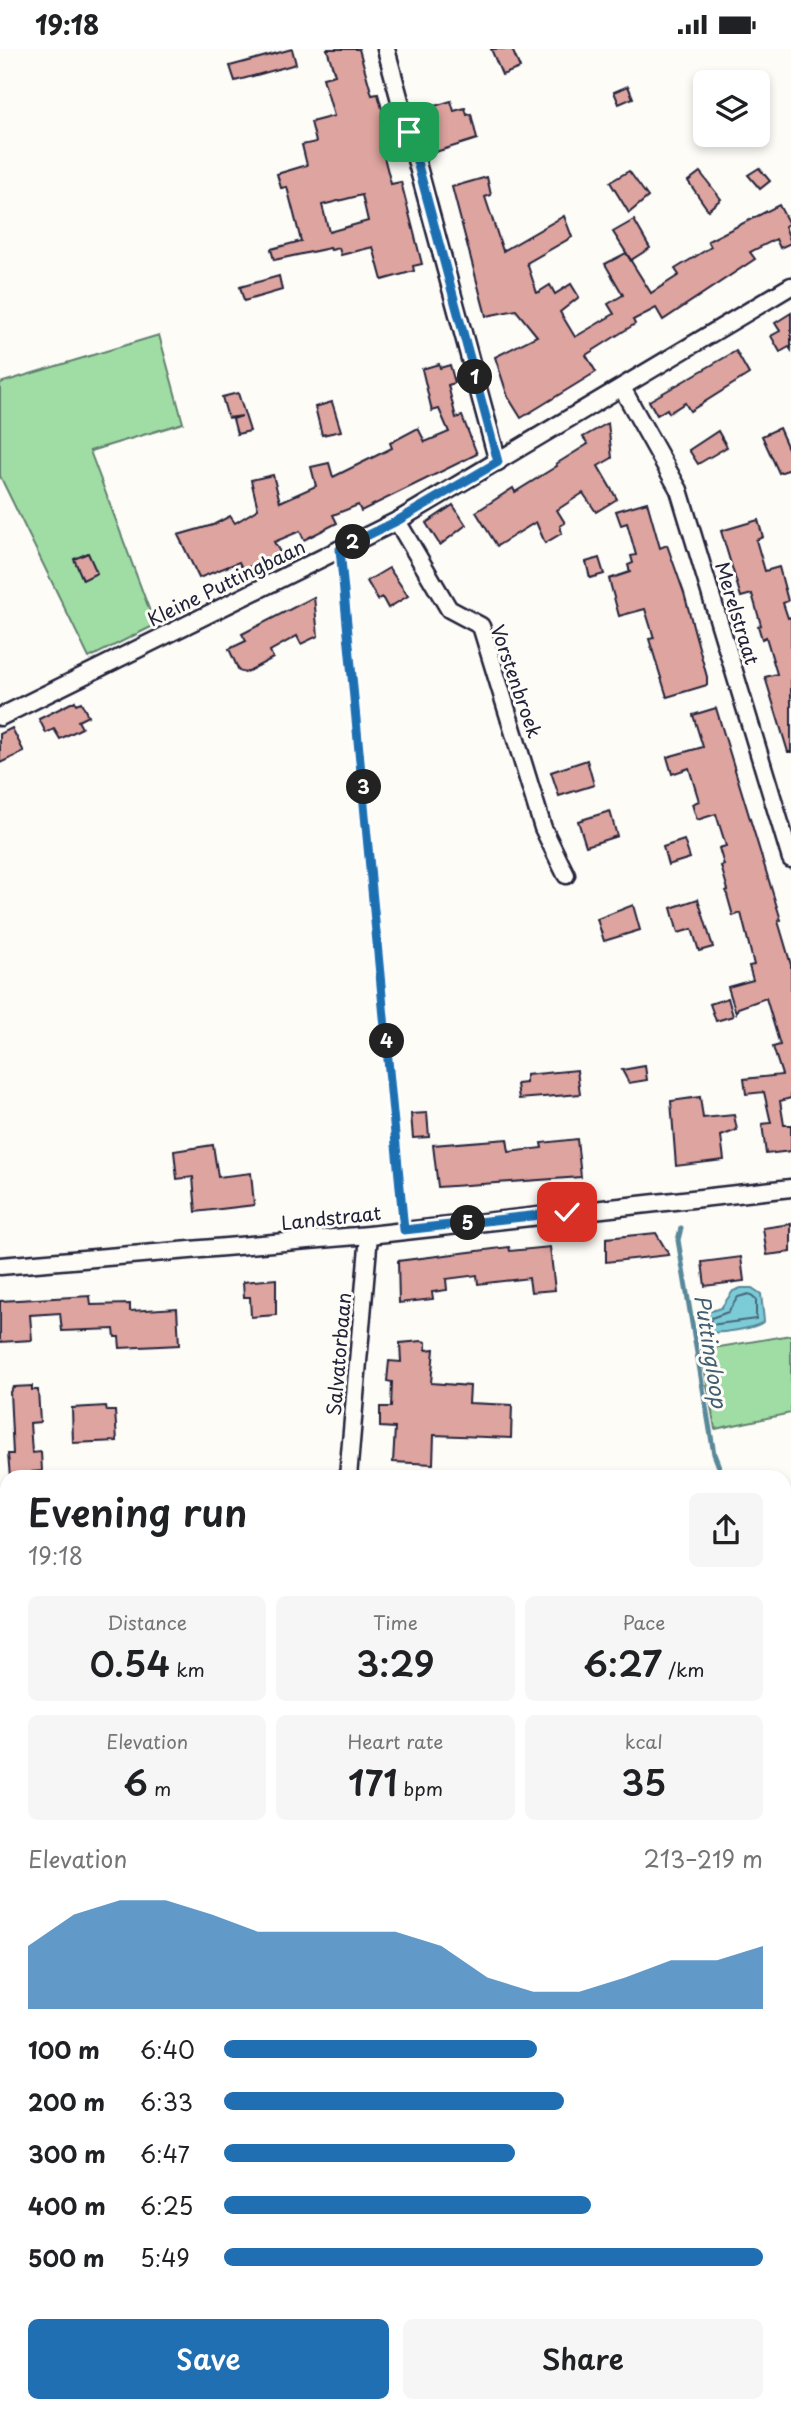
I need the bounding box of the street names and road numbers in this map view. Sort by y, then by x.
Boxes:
street label: Kleine Puttingbaan [142,532,310,632]
street label: Merelstraat [709,558,767,668]
street label: Vorstenbroek [485,621,550,742]
street label: Landstraat [280,1198,383,1236]
street label: Salvatorbaan [319,1291,357,1417]

